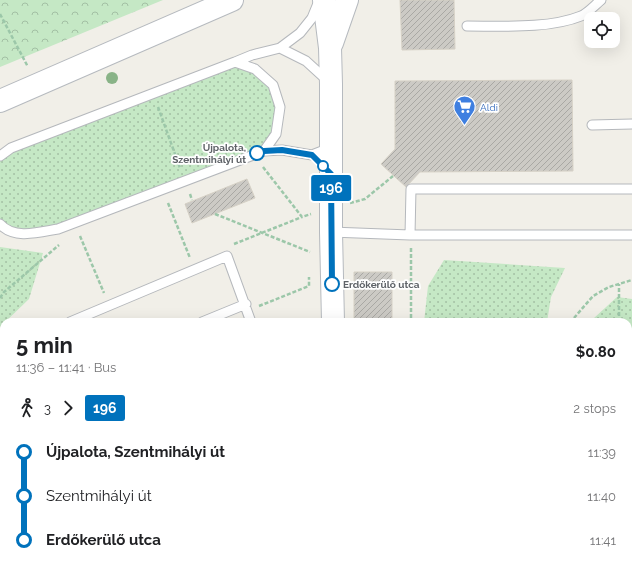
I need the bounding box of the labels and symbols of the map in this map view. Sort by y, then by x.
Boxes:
supermarket icon: Aldi [451,94,477,127]
place label: Aldi [480,102,498,113]
place label: Újpalota, Szentmihályi út [172,142,246,165]
marker: Újpalota, Szentmihályi út [249,145,265,161]
unlabelled marker [317,160,329,172]
line badge: 196 [308,175,354,201]
marker: Erdőkerülő utca [324,276,340,292]
place label: Erdőkerülő utca [343,279,420,290]

